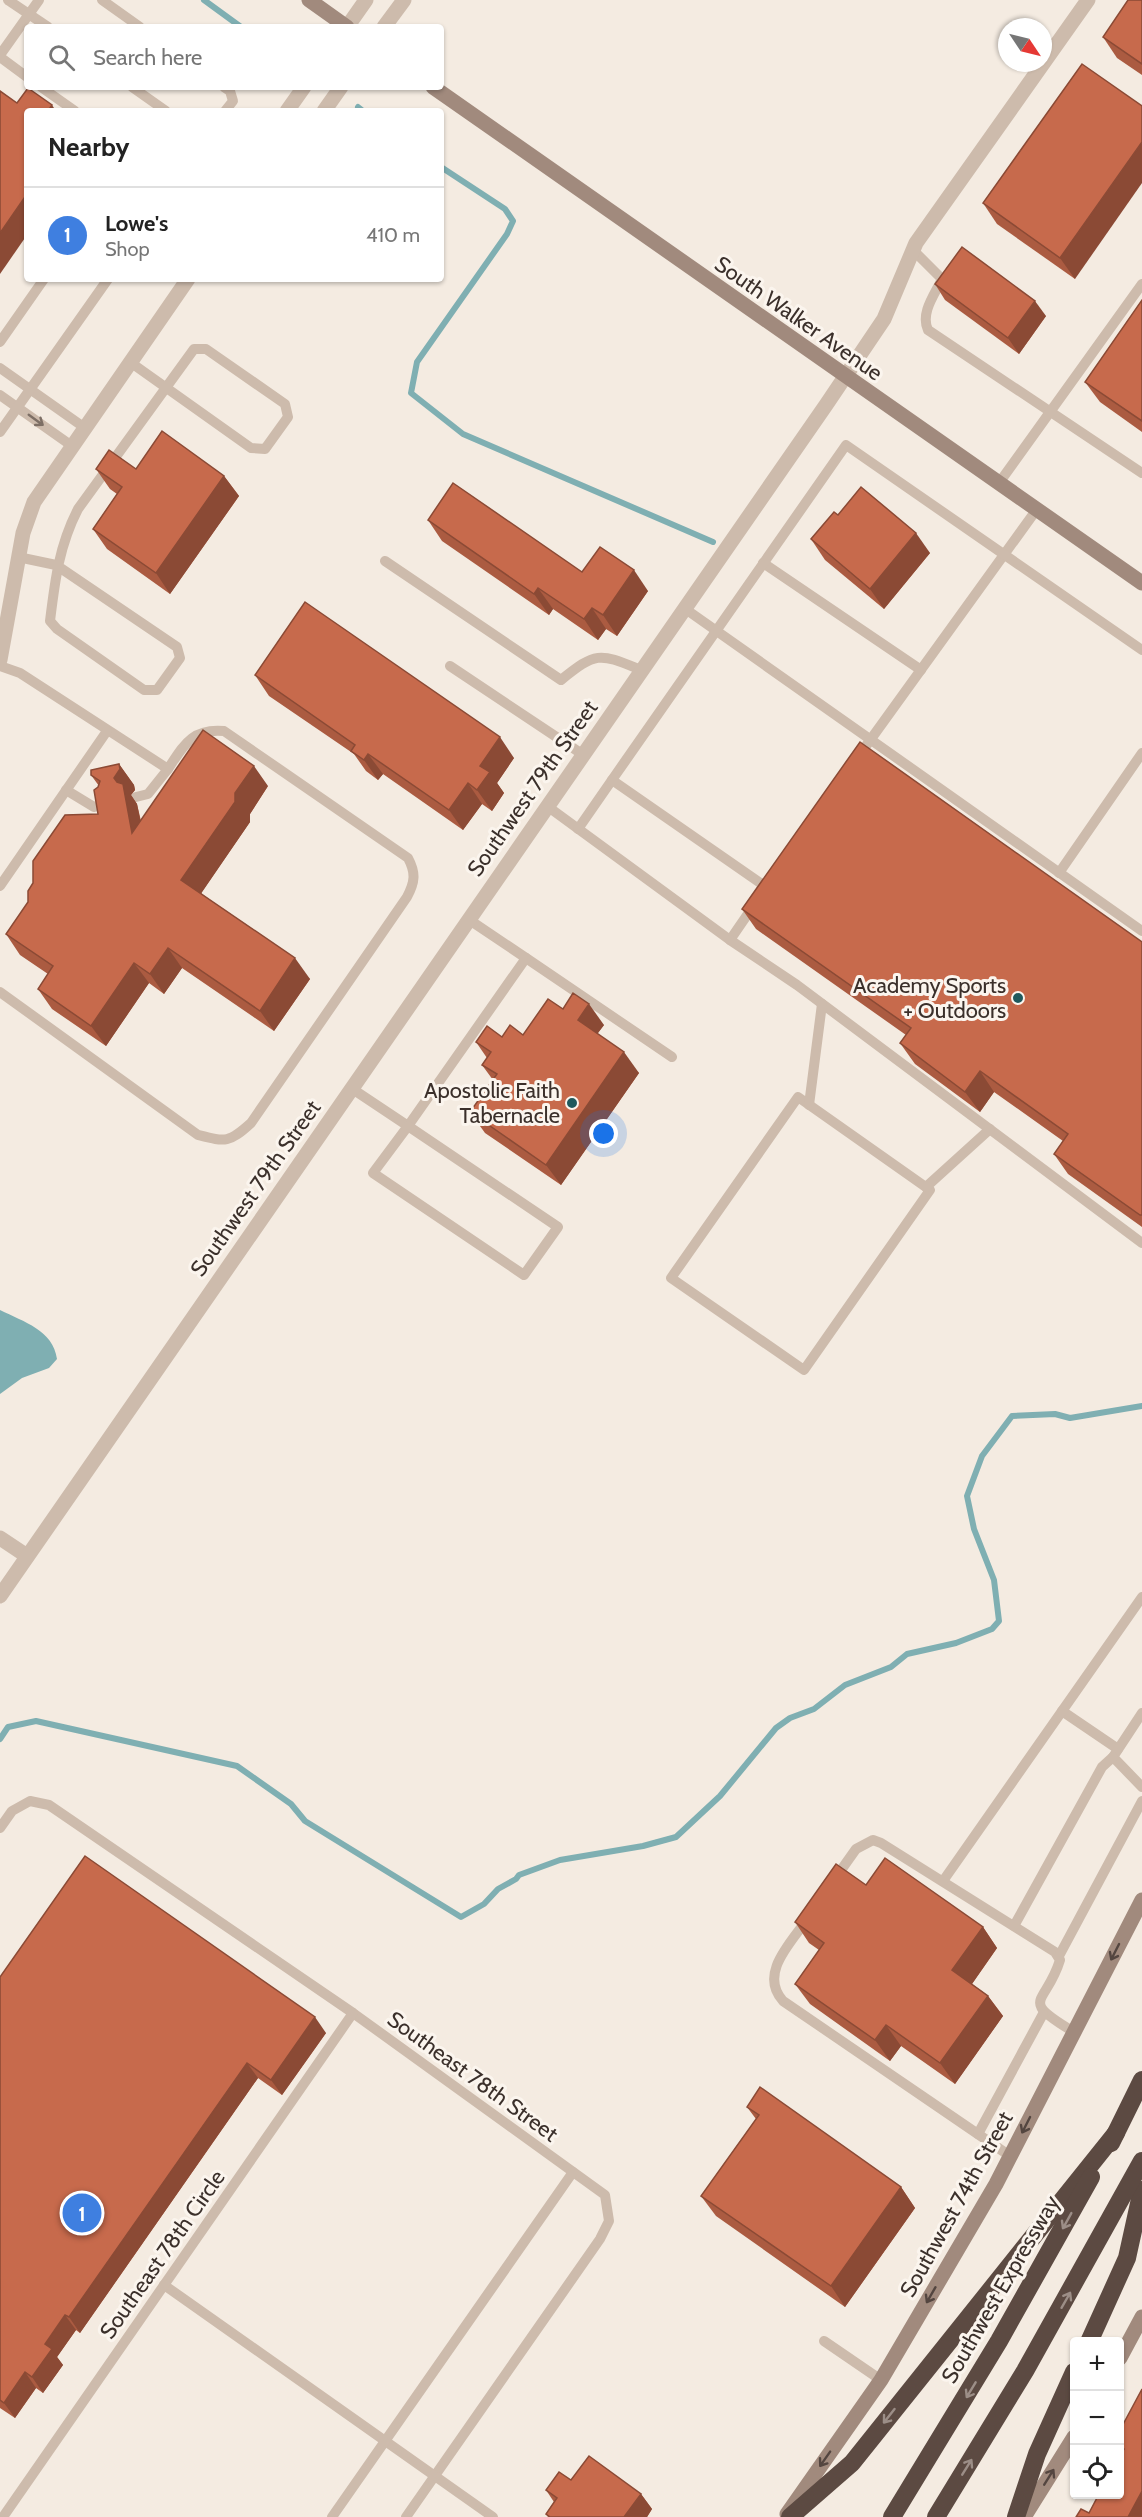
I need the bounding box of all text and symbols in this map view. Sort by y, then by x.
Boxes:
north arrow [998,18,1052,72]
search box [24,24,444,90]
icon: search [45,41,78,74]
text: Search here [93,44,202,71]
text: Nearby [48,131,129,163]
text: Lowe's [105,210,168,237]
text: 1 [64,223,71,247]
text: 410 m [366,223,420,247]
text: Shop [105,237,150,261]
street label: South Walker Avenue [710,250,888,386]
one-way arrow [27,414,43,427]
street label: Southwest 79th Street [462,695,604,881]
place label: Academy Sports + Outdoors [853,972,1006,1024]
marker: Academy Sports + Outdoors [1011,991,1025,1005]
place label: Apostolic Faith Tabernacle [424,1077,560,1129]
street label: Southwest 79th Street [185,1095,327,1281]
marker: Apostolic Faith Tabernacle [565,1096,579,1110]
your location [589,1119,618,1148]
one-way arrow [1109,1942,1120,1960]
street label: Southeast 78th Street [382,2005,564,2148]
street label: Southwest 74th Street [894,2106,1019,2302]
one-way arrow [1020,2116,1032,2133]
street label: Southeast 78th Circle [94,2165,231,2344]
pin: 1 [62,2190,101,2236]
street label: Southwest Expressway [936,2191,1065,2388]
one-way arrow [1061,2212,1073,2229]
one-way arrow [925,2287,937,2304]
one-way arrow [1061,2292,1073,2309]
map controls [1070,2337,1124,2499]
button: + [1070,2337,1124,2391]
one-way arrow [964,2381,976,2398]
button: − [1070,2391,1124,2445]
one-way arrow [882,2408,895,2424]
button: locate [1070,2445,1124,2499]
one-way arrow [819,2450,831,2467]
one-way arrow [961,2459,973,2476]
one-way arrow [1044,2469,1056,2486]

